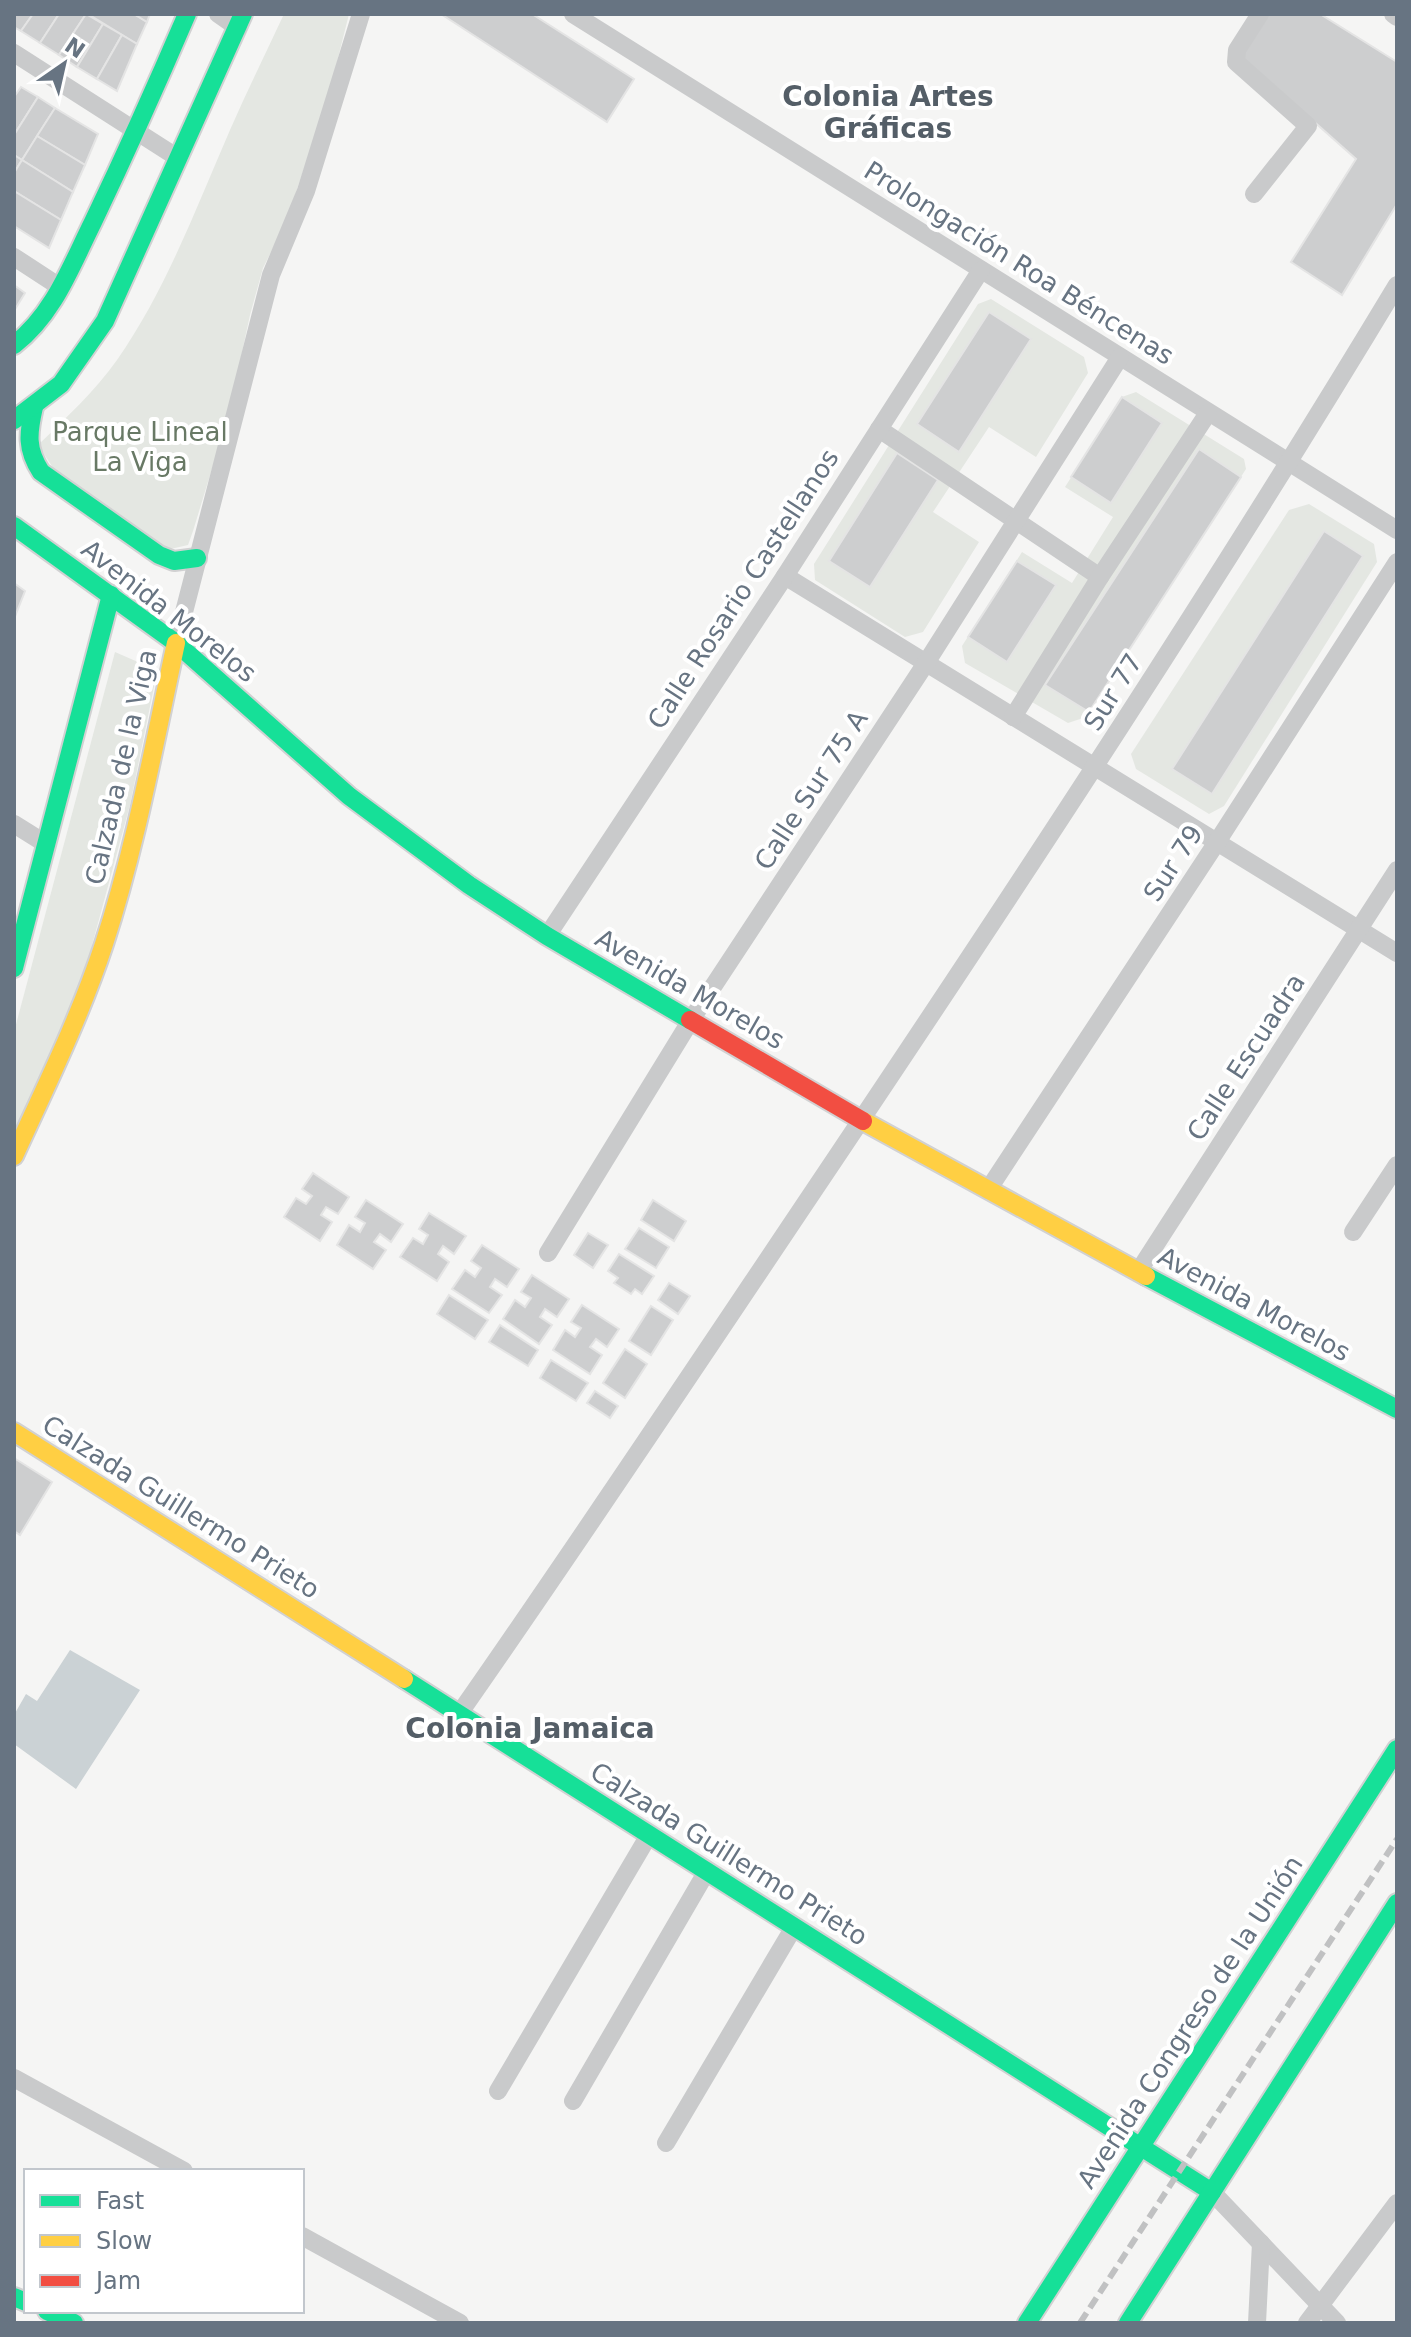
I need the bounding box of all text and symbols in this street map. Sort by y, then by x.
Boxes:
north arrow [24,24,104,104]
text: N [60,32,90,63]
district label: Colonia Artes Gráficas [782,80,994,145]
street label: Prolongación Roa Béncenas [859,155,1179,371]
park label: Parque Lineal La Viga [52,417,228,477]
street label: Calle Rosario Castellanos [641,444,845,734]
street label: Avenida Morelos [76,534,262,688]
street label: Calzada de la Viga [79,646,163,888]
street label: Sur 77 [1078,648,1148,736]
street label: Calle Sur 75 A [748,705,874,875]
street label: Sur 79 [1137,819,1209,907]
street label: Avenida Morelos [590,923,790,1055]
street label: Calle Escuadra [1181,968,1311,1146]
street label: Avenida Morelos [1153,1241,1355,1367]
street label: Calzada Guillermo Prieto [37,1409,325,1605]
district label: Colonia Jamaica [405,1712,655,1745]
street label: Calzada Guillermo Prieto [585,1756,873,1952]
street label: Avenida Congreso de la Unión [1071,1850,1309,2194]
legend [24,2169,304,2313]
text: Fast [96,2187,144,2215]
text: Slow [96,2227,152,2255]
text: Jam [94,2267,141,2295]

